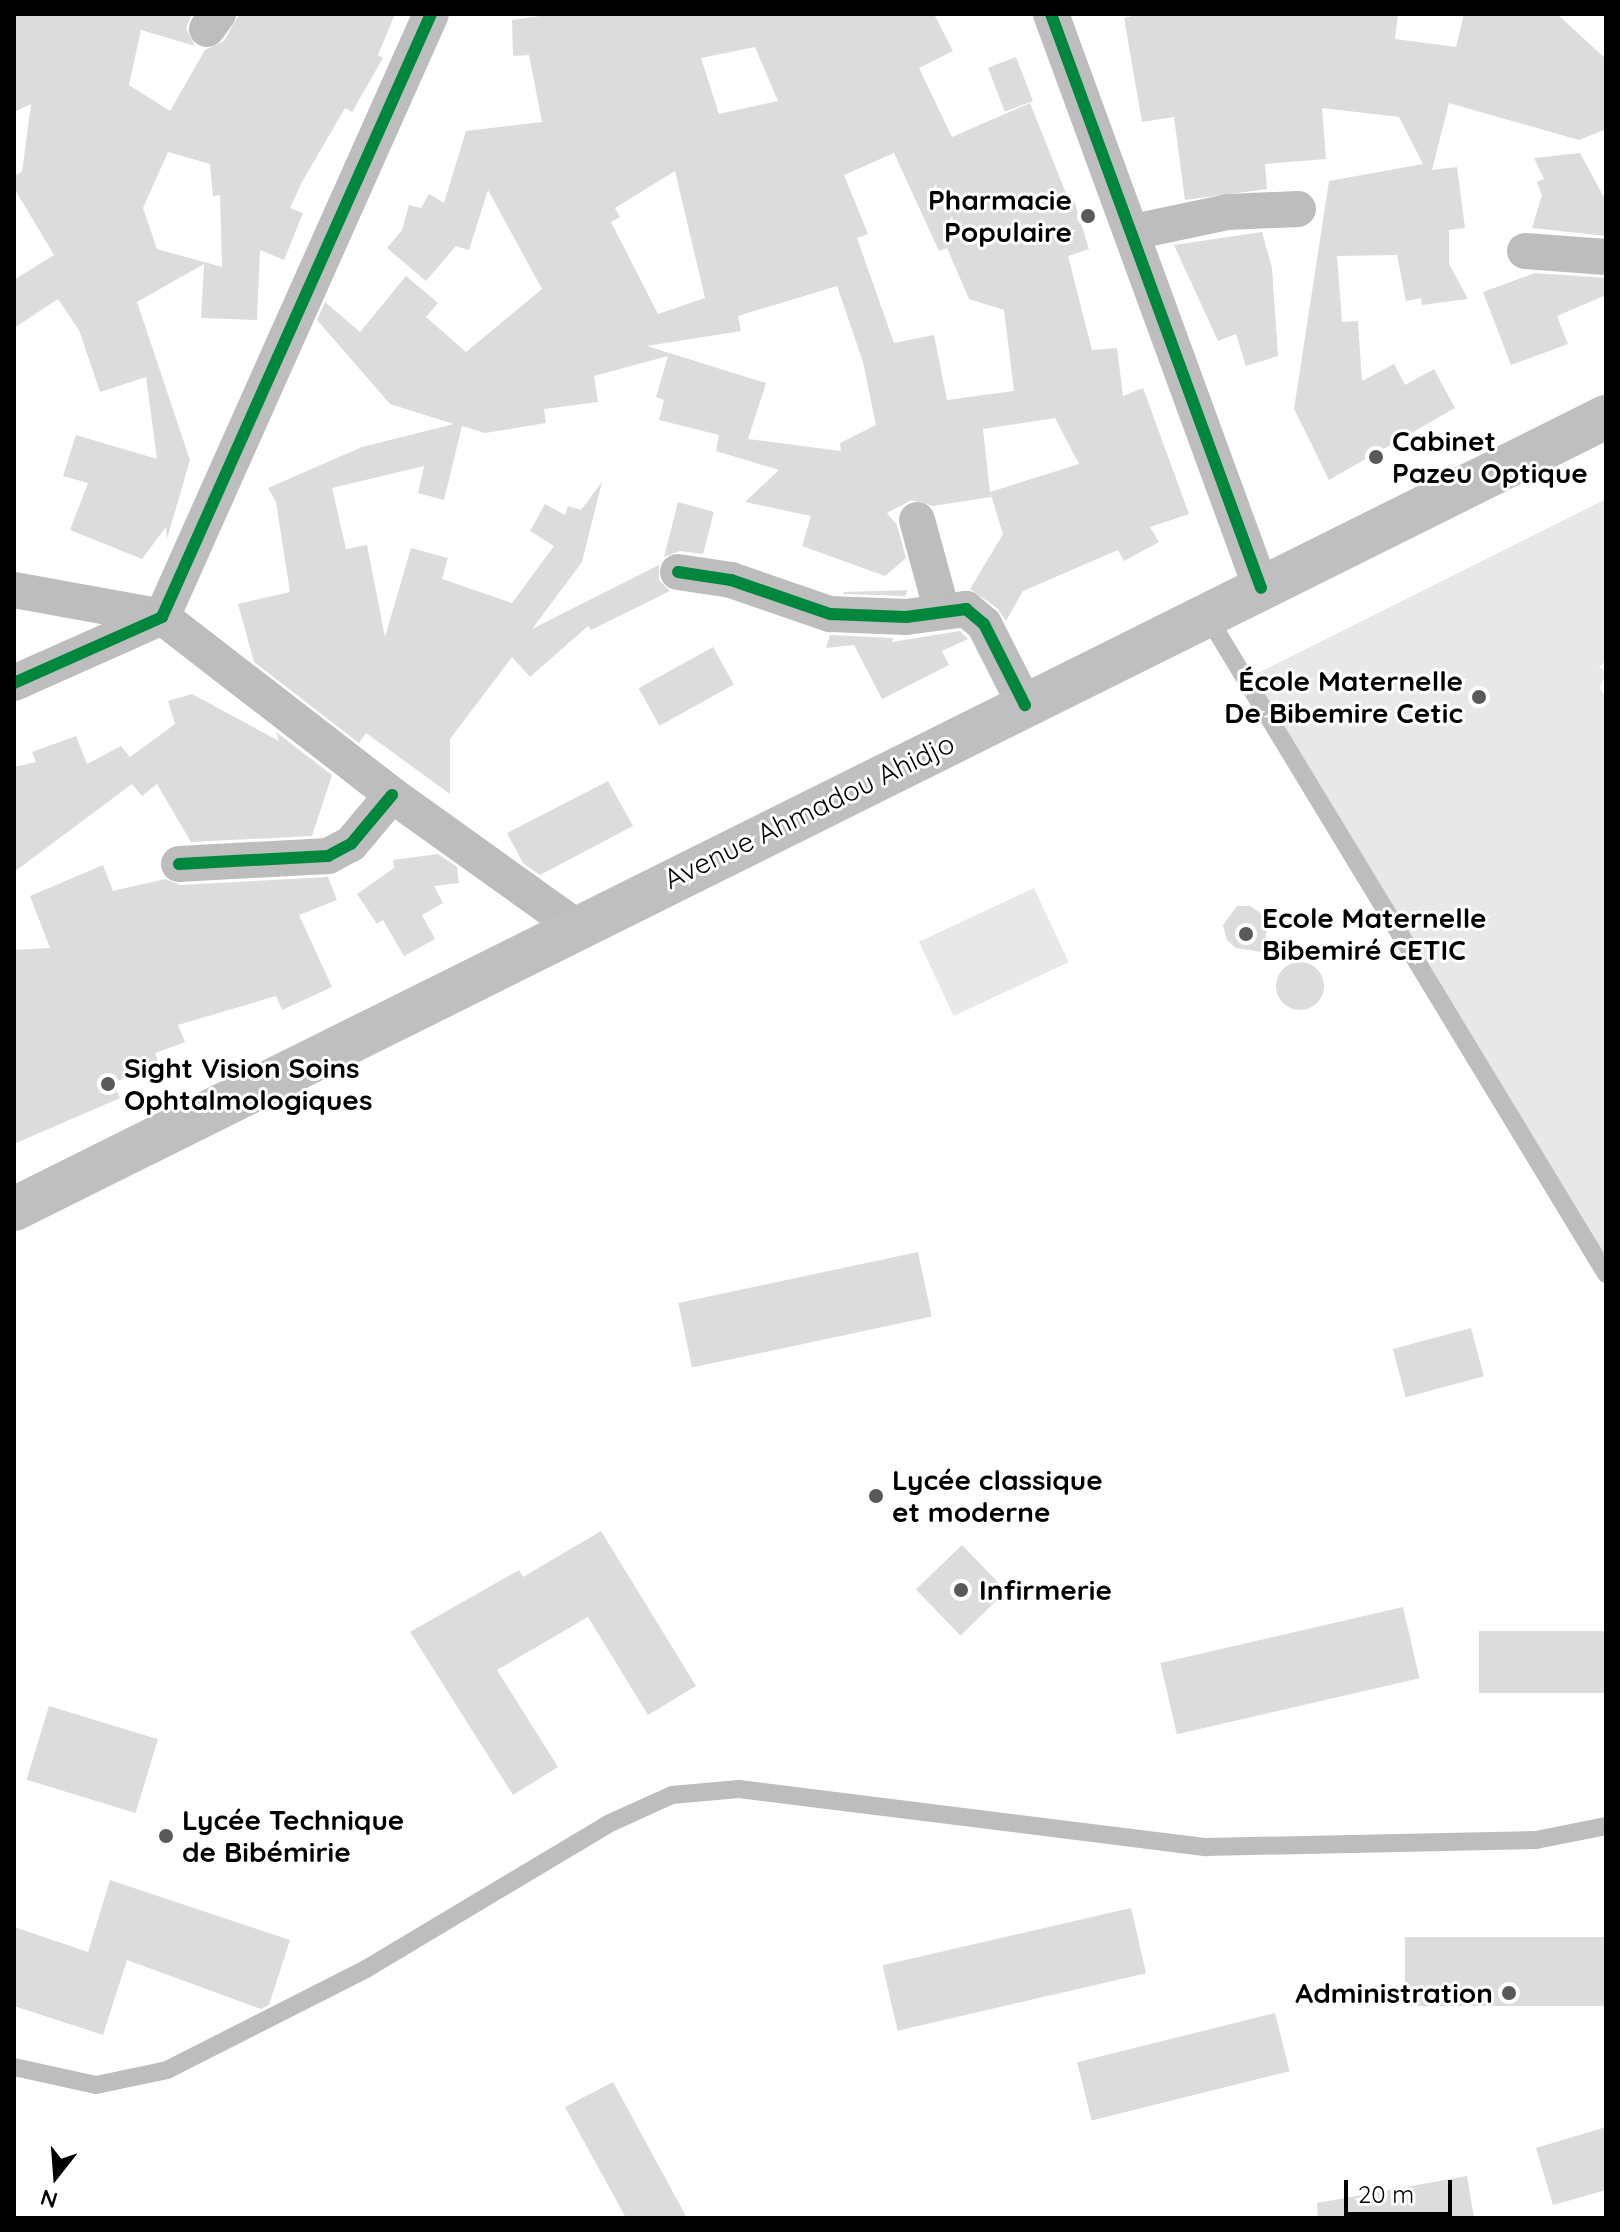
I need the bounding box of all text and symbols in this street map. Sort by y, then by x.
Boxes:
place label: Pharmacie Populaire [928,183,1072,249]
marker: Pharmacie Populaire [1079,207,1097,225]
place label: Cabinet Pazeu Optique [1392,424,1588,490]
marker: Cabinet Pazeu Optique [1367,448,1385,466]
place label: École Maternelle De Bibemire Cetic [1224,664,1463,730]
marker: École Maternelle De Bibemire Cetic [1470,688,1488,706]
street label: Avenue Ahmadou Ahidjo [658,726,960,896]
place label: Ecole Maternelle Bibemiré CETIC [1262,901,1487,967]
marker: Ecole Maternelle Bibemiré CETIC [1237,925,1255,943]
place label: Sight Vision Soins Ophtalmologiques [124,1051,372,1117]
marker: Sight Vision Soins Ophtalmologiques [99,1075,117,1093]
place label: Lycée classique et moderne [892,1463,1103,1529]
marker: Lycée classique et moderne [867,1487,885,1505]
place label: Infirmerie [979,1573,1112,1607]
marker: Infirmerie [950,1579,972,1601]
place label: Lycée Technique de Bibémirie [182,1803,404,1869]
marker: Lycée Technique de Bibémirie [157,1827,175,1845]
place label: Administration [1295,1976,1493,2010]
marker: Administration [1500,1984,1518,2002]
north arrow [16,2136,96,2216]
scale bar [1348,2164,1456,2214]
text: 20 m [1358,2179,1414,2209]
text: N [37,2183,61,2215]

